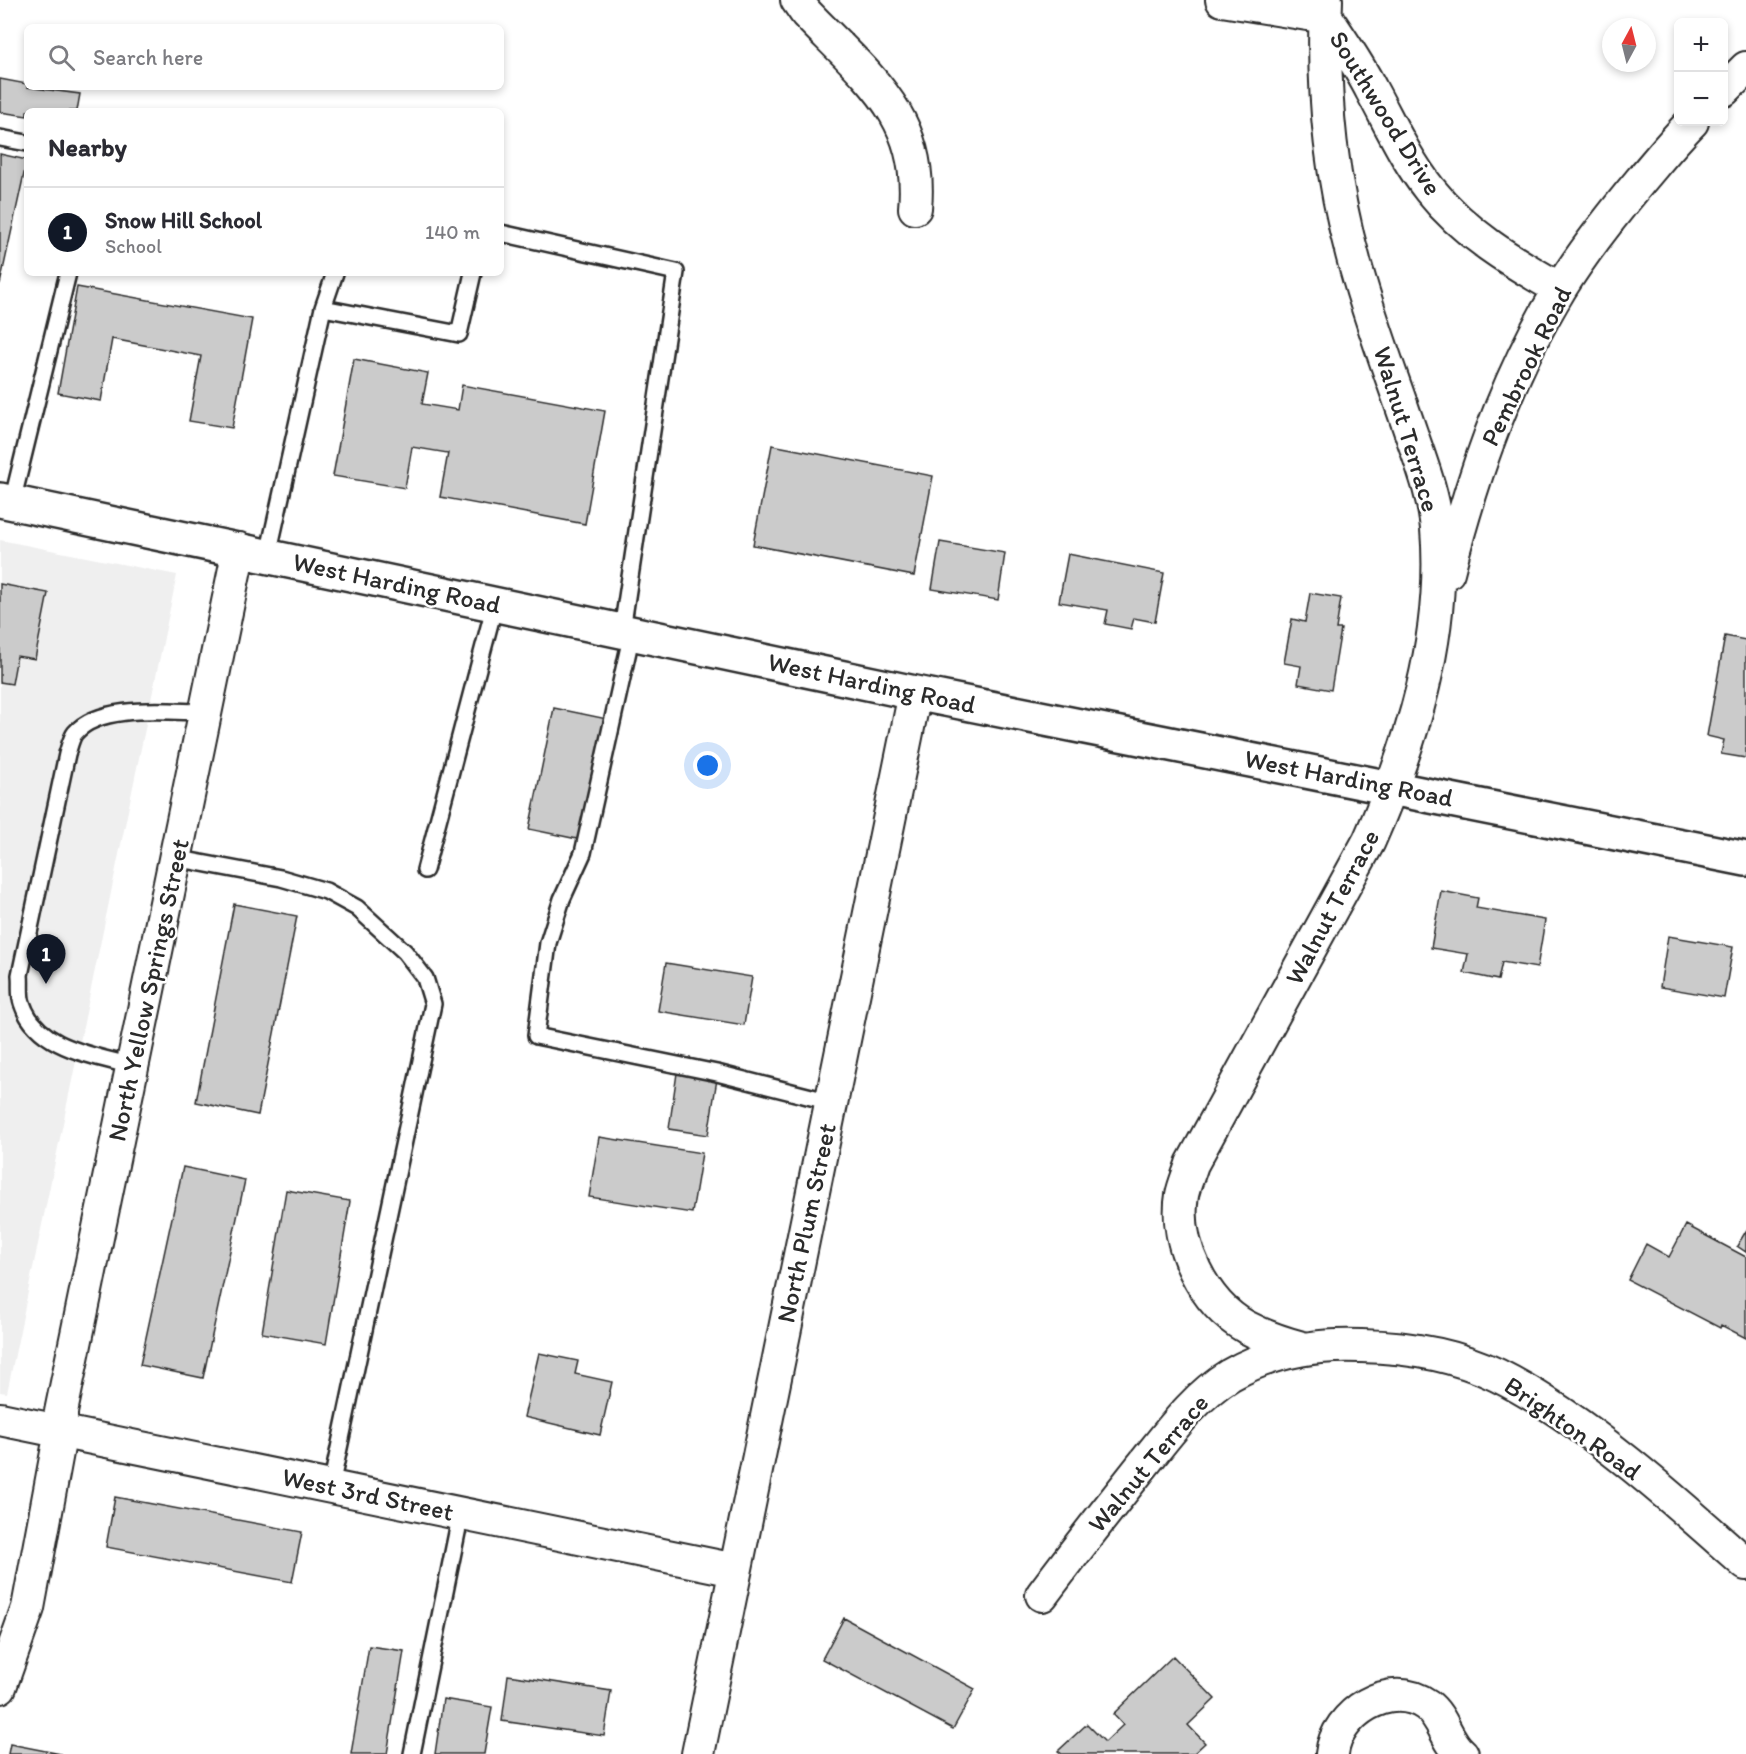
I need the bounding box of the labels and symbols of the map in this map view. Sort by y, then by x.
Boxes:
north arrow [1602,18,1656,72]
street label: Southwood Drive [1323,25,1449,201]
street label: Pembrook Road [1474,281,1578,451]
street label: Walnut Terrace [1367,342,1447,516]
street label: West Harding Road [290,545,505,621]
street label: West Harding Road [765,645,980,721]
street label: West Harding Road [1242,742,1457,814]
your location [693,751,722,780]
street label: Walnut Terrace [1278,824,1386,990]
street label: North Yellow Springs Street [100,835,196,1144]
pin: 1 [26,934,66,984]
street label: North Plum Street [769,1120,843,1326]
street label: Brighton Road [1498,1369,1648,1487]
street label: Walnut Terrace [1081,1387,1215,1539]
street label: West 3rd Street [279,1460,457,1528]

